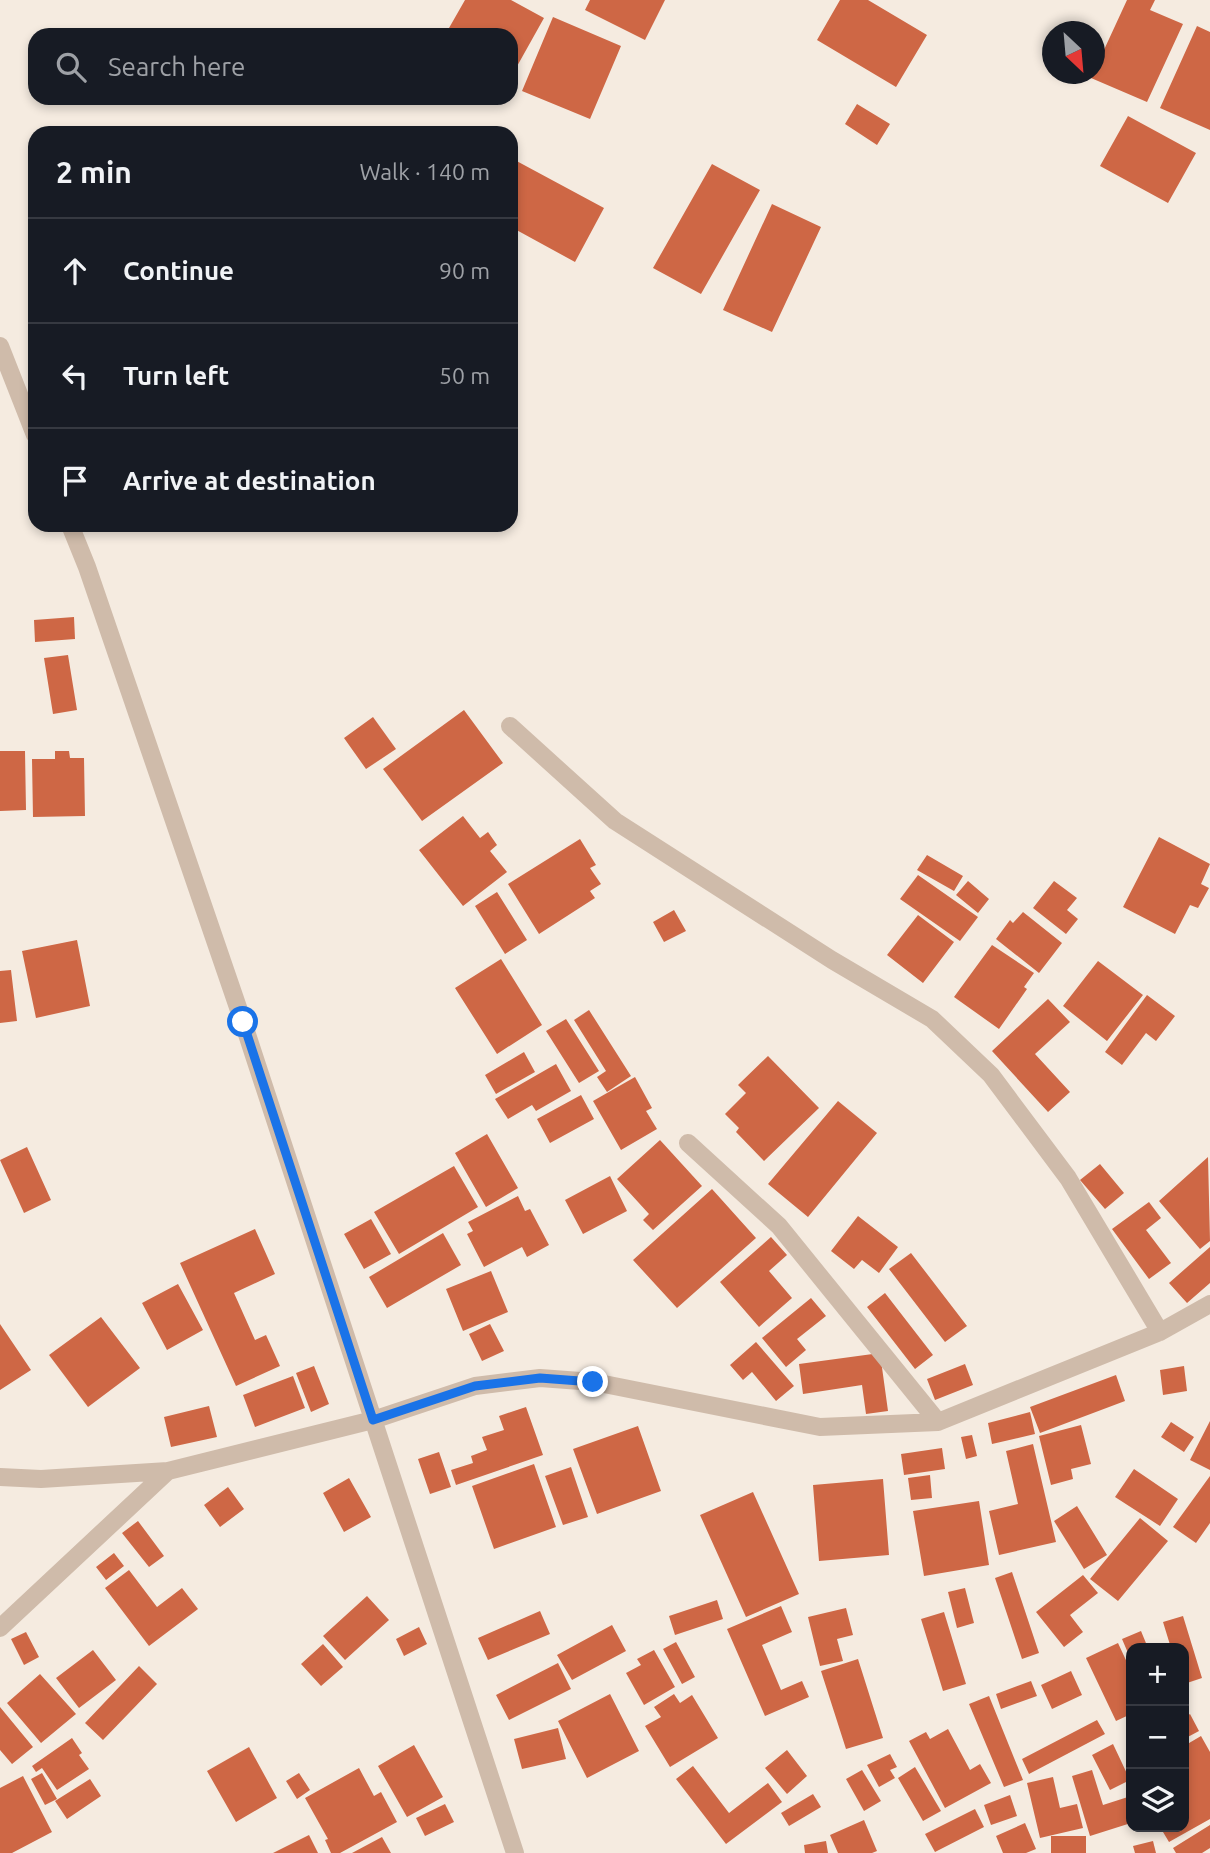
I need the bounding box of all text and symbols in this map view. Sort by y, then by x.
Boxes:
north arrow [1042,21,1105,84]
search box [28,28,518,105]
icon: search [52,48,90,86]
text: Search here [108,52,245,81]
text: 2 min [56,155,132,189]
text: Walk · 140 m [359,159,490,184]
icon: ahead [56,252,94,290]
text: Continue [123,256,234,285]
text: 90 m [439,258,490,283]
icon: left [56,357,94,395]
text: Turn left [123,361,229,390]
text: 50 m [439,363,490,388]
icon: arrive [56,462,94,500]
text: Arrive at destination [123,466,376,495]
route start [227,1006,258,1037]
route end [577,1366,608,1397]
map controls [1126,1643,1189,1832]
button: + [1126,1643,1189,1706]
button: − [1126,1706,1189,1769]
button: layers [1126,1769,1189,1832]

